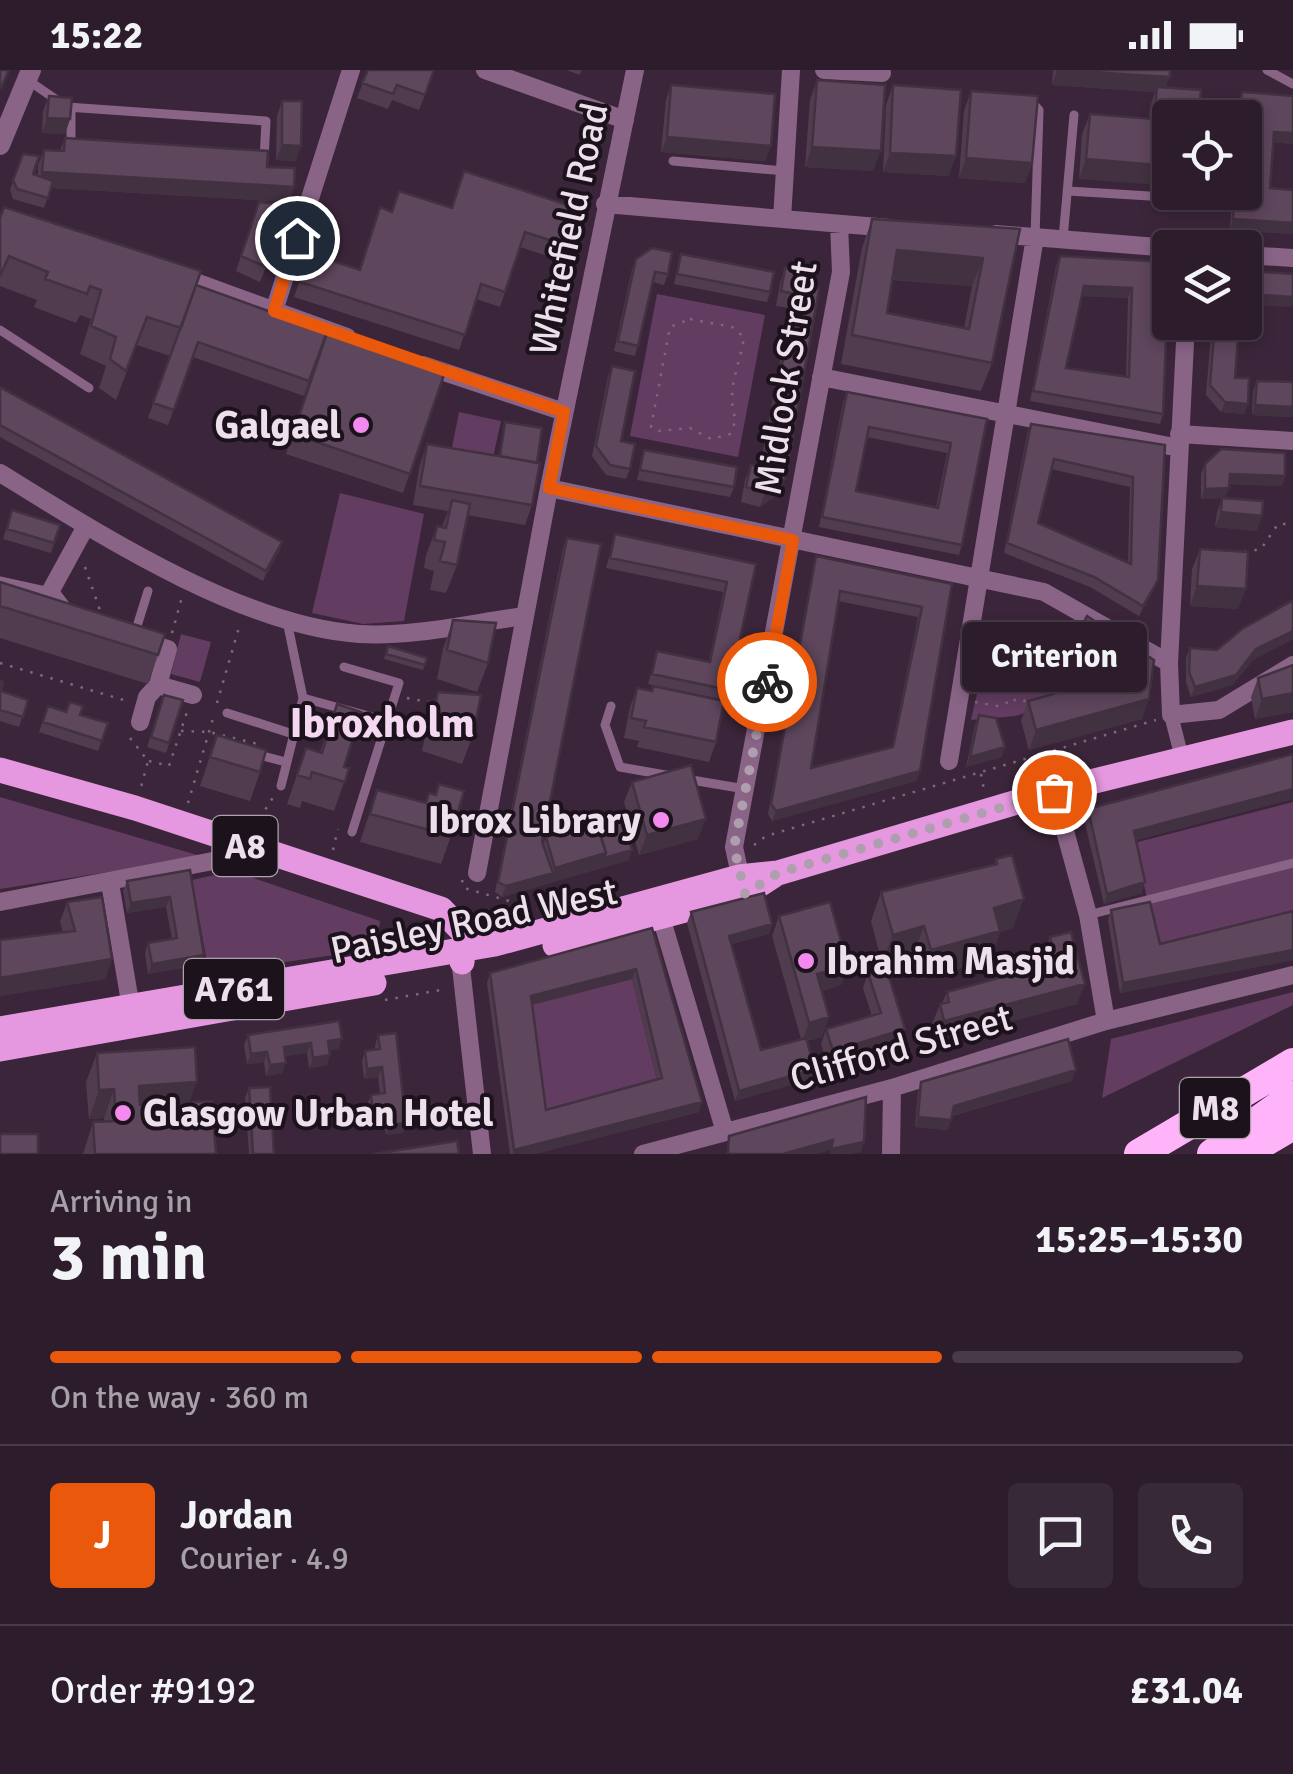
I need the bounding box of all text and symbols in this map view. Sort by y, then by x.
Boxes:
text: 15:22 [50,12,143,59]
street label: Whitefield Road [519,98,619,360]
map controls [1152,100,1262,340]
button: locate [1152,100,1262,210]
pin [255,196,340,281]
icon: home [270,211,325,266]
button: layers [1152,230,1262,340]
street label: Midlock Street [744,258,828,498]
place label: Galgael [215,402,341,449]
marker: Galgael [350,414,372,436]
callout: Criterion [962,622,1146,692]
courier [717,632,817,732]
text: Criterion [991,637,1118,676]
icon: bike [740,655,795,710]
district label: Ibroxholm [289,698,475,749]
pin [1012,750,1097,835]
icon: bag [1027,765,1082,820]
place label: Ibrox Library [428,797,641,844]
marker: Ibrox Library [650,809,672,831]
road number: A8 [212,816,278,876]
street label: Paisley Road West [326,868,622,974]
place label: Ibrahim Masjid [826,938,1075,985]
marker: Ibrahim Masjid [795,950,817,972]
road number: A761 [184,959,284,1019]
street label: Clifford Street [785,994,1017,1102]
road number: M8 [1180,1078,1250,1138]
place label: Glasgow Urban Hotel [143,1090,494,1137]
marker: Glasgow Urban Hotel [112,1102,134,1124]
text: Arriving in [50,1182,192,1221]
text: 15:25–15:30 [1035,1216,1243,1263]
text: 3 min [50,1218,207,1298]
text: On the way · 360 m [50,1378,309,1417]
button: chat [1008,1483,1113,1588]
button: phone [1138,1483,1243,1588]
text: Jordan [180,1492,293,1539]
text: J [94,1512,111,1559]
text: Courier · 4.9 [180,1539,349,1578]
text: Order #9192 [50,1667,257,1714]
text: £31.04 [1130,1667,1243,1714]

